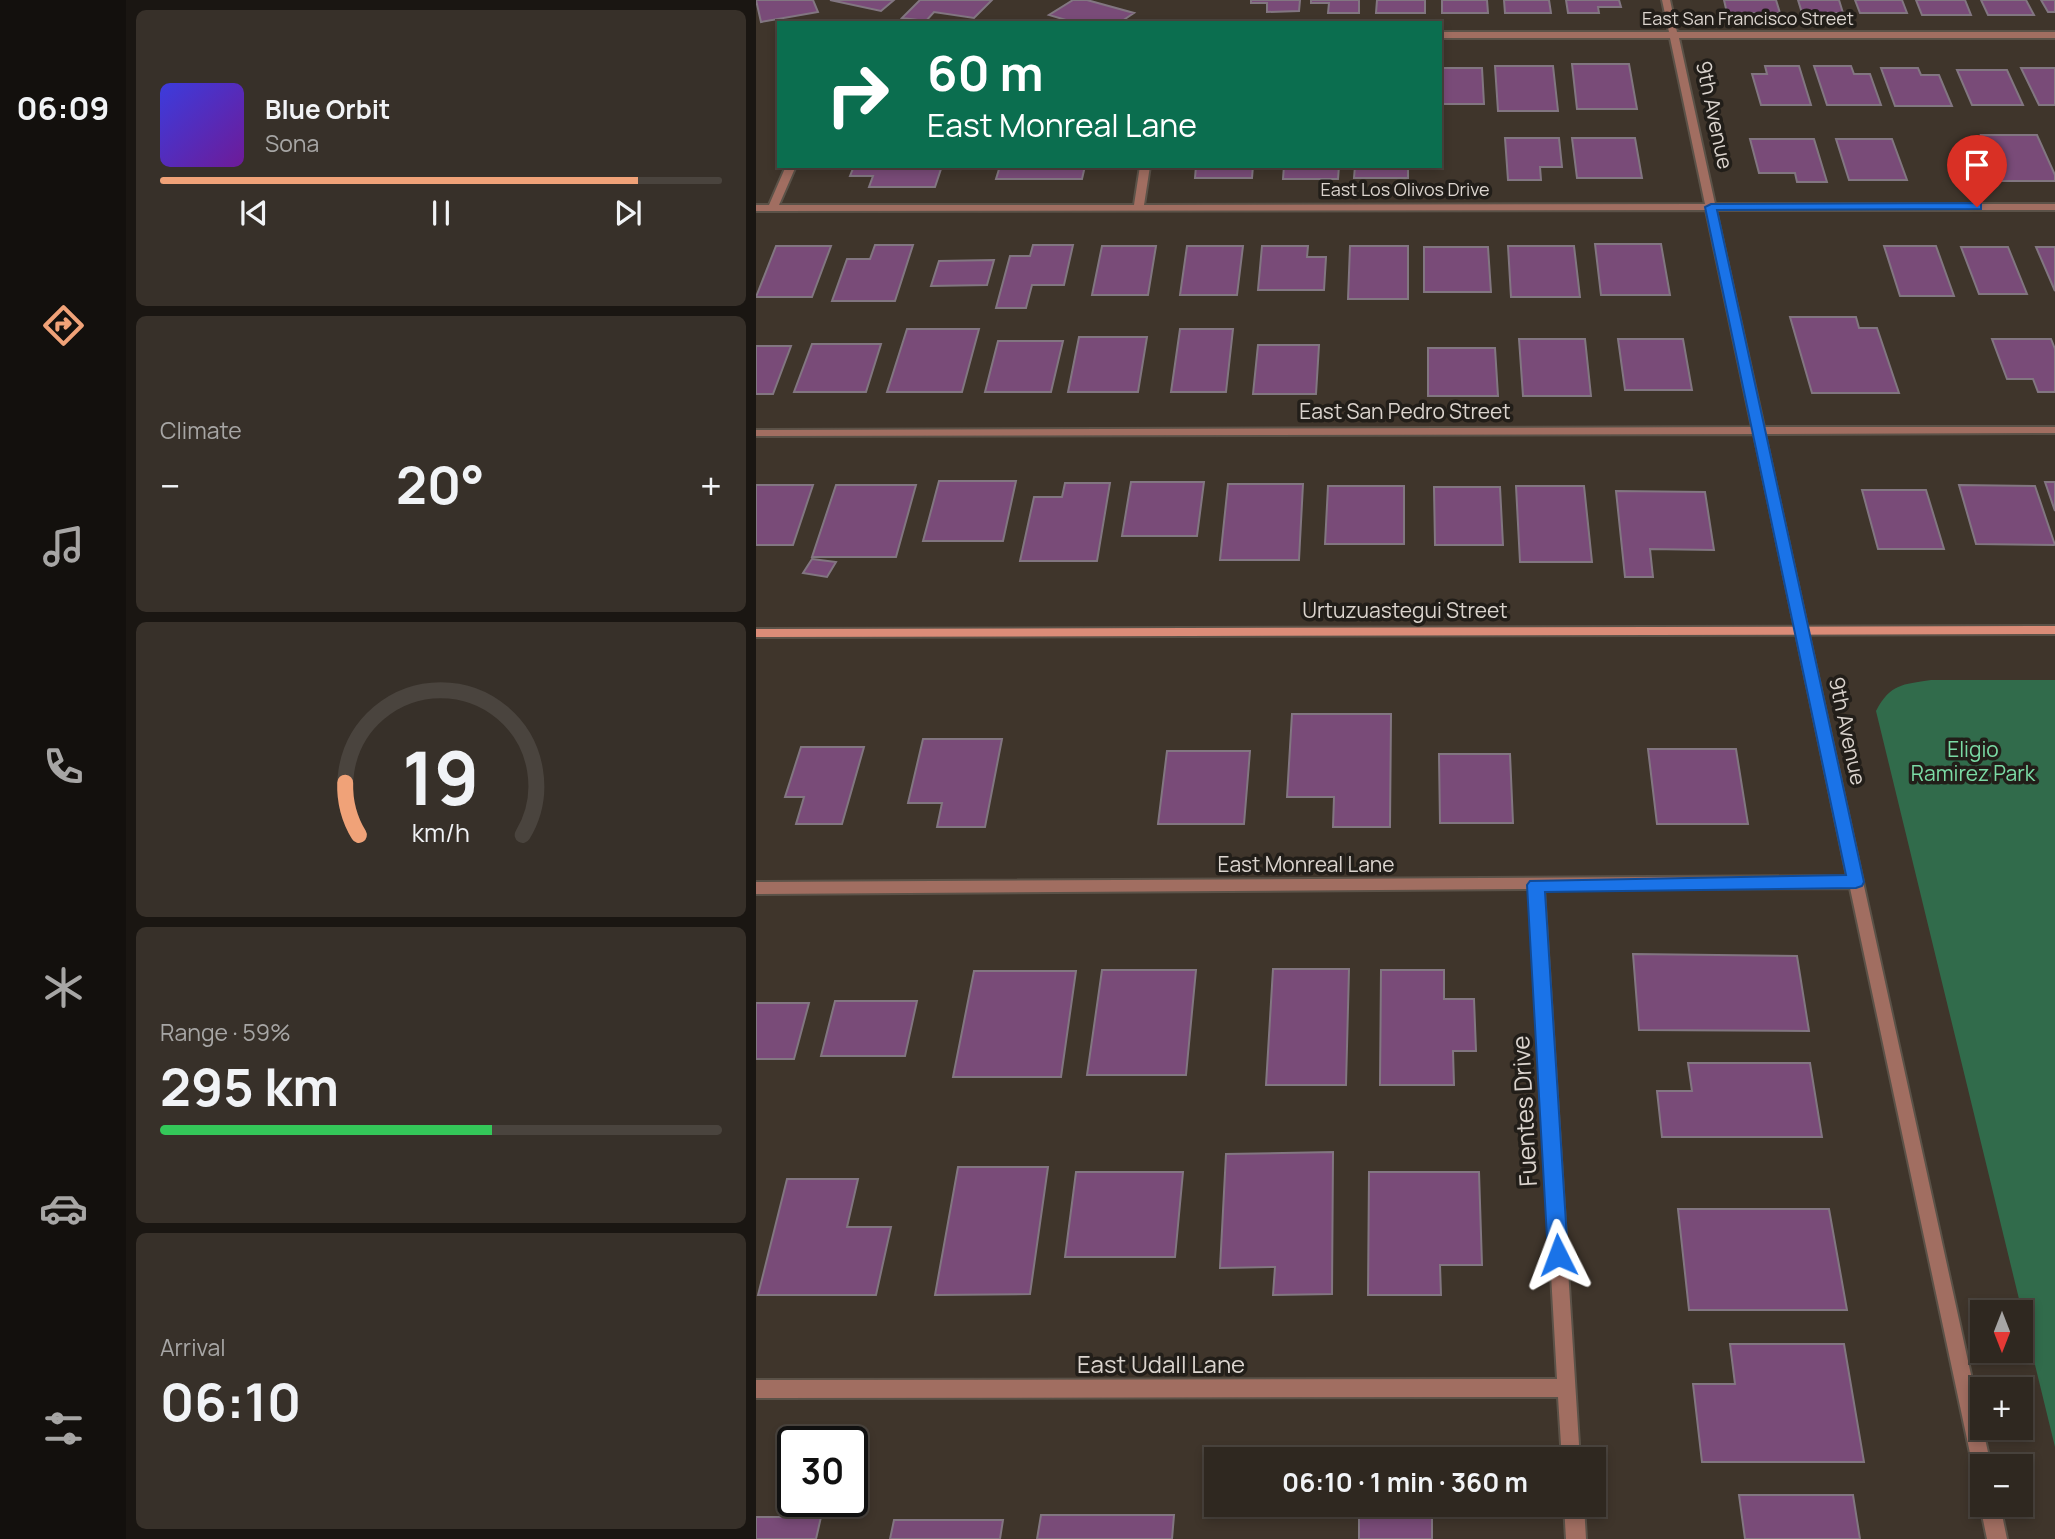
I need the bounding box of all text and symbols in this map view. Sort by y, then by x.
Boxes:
street label: East San Francisco Street [1642,6,1854,30]
text: 60 m [927,39,1044,106]
icon: right [812,49,903,140]
street label: 9th Avenue [1690,58,1740,172]
text: 06:09 [17,86,109,130]
text: Blue Orbit [265,91,390,127]
text: East Monreal Lane [927,103,1197,147]
text: Sona [265,127,319,159]
pin [1947,135,2007,207]
icon: arrive [1958,146,1996,184]
street label: East Los Olivos Drive [1320,177,1490,201]
icon: previous [235,194,273,232]
icon: pause [422,194,460,232]
icon: next [609,194,647,232]
icon: directions [39,301,88,350]
street label: East San Pedro Street [1299,397,1511,425]
text: Climate [160,414,242,446]
text: 20° [396,449,485,520]
text: − [160,459,181,511]
text: + [700,459,722,511]
icon: music [39,522,88,571]
street label: Urtuzuastegui Street [1302,596,1508,624]
street label: 9th Avenue [1823,674,1873,788]
text: 19 [402,728,480,828]
park label: Eligio Ramirez Park [1911,735,2036,787]
icon: phone [39,742,88,791]
text: km/h [412,815,470,850]
street label: East Monreal Lane [1217,850,1395,878]
icon: climate [39,963,88,1012]
text: Range · 59% [160,1016,291,1048]
street label: Fuentes Drive [1503,1035,1544,1187]
text: 295 km [160,1051,339,1122]
icon: car [39,1184,88,1233]
position arrow [1521,1218,1595,1292]
north arrow [1970,1300,2034,1363]
map controls [1970,1300,2033,1517]
text: Arrival [160,1331,226,1363]
street label: East Udall Lane [1077,1347,1245,1380]
text: 06:10 [160,1366,301,1437]
button: + [1970,1377,2033,1440]
icon: filters [39,1404,88,1453]
speed limit sign: 30 [777,1426,868,1517]
button: − [1970,1454,2033,1517]
text: 06:10 · 1 min · 360 m [1282,1464,1528,1500]

